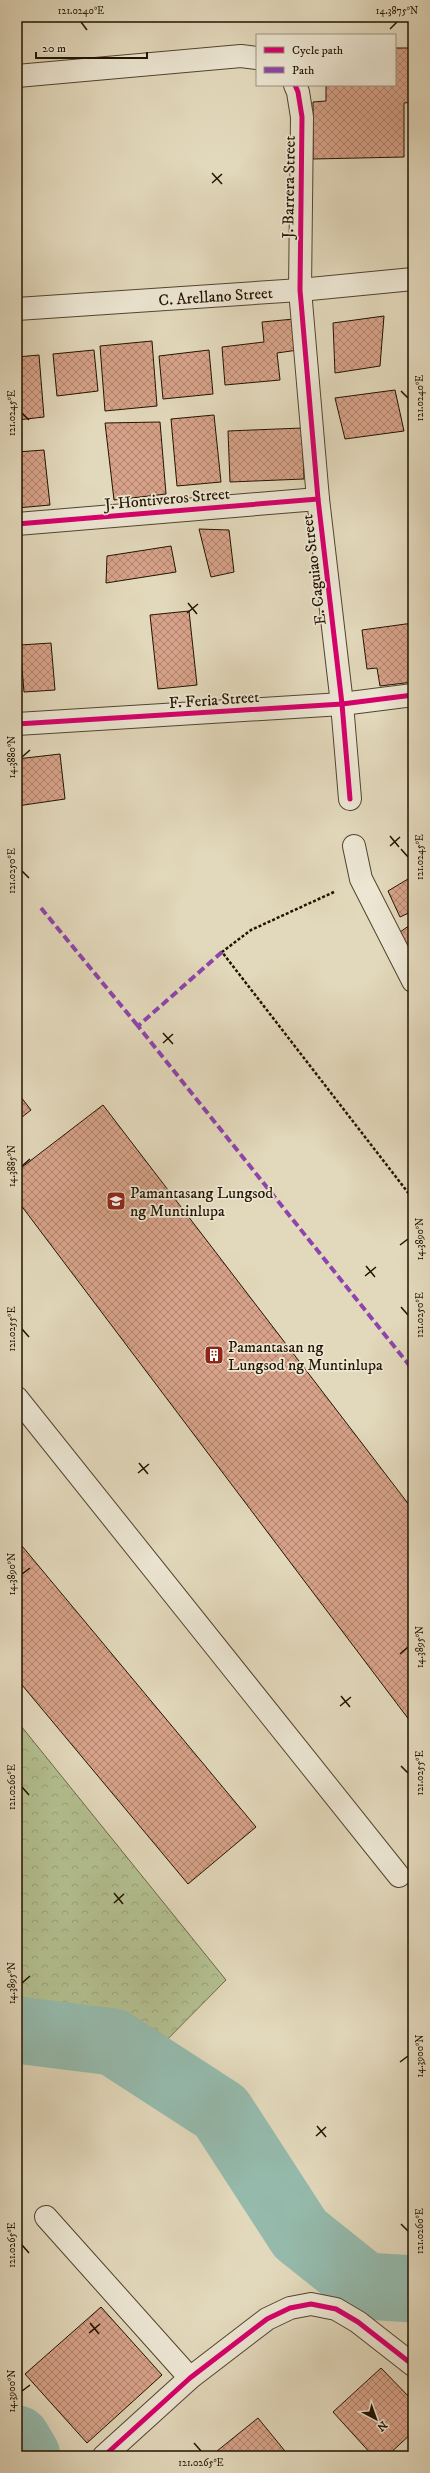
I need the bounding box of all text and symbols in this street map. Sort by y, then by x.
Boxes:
text: 121.0240°E [58,5,104,17]
text: 14.3875°N [376,5,418,17]
scale bar [36,34,147,60]
legend [256,34,396,86]
text: 20 m [42,41,66,56]
text: Cycle path [292,43,344,58]
text: Path [292,63,315,78]
street label: J. Barrera Street [278,135,300,241]
street label: C. Arellano Street [158,283,273,310]
text: 121.0240°E [414,375,426,421]
text: 121.0245°E [6,390,18,436]
street label: J. Hontiveros Street [102,484,231,515]
street label: E. Caguiao Street [297,513,331,626]
street label: F. Feria Street [168,687,260,713]
text: 14.3880°N [6,736,18,778]
text: 121.0245°E [414,834,426,880]
text: 121.0250°E [6,848,18,894]
text: 14.3885°N [6,1145,18,1187]
place label: Pamantasang Lungsod ng Muntinlupa [130,1183,273,1221]
school or university icon: Pamantasang Lungsod ng Muntinlupa [105,1190,127,1212]
text: 14.3890°N [414,1218,426,1260]
text: 121.0250°E [414,1292,426,1338]
text: 121.0255°E [6,1306,18,1352]
place label: Pamantasan ng Lungsod ng Muntinlupa [228,1337,383,1375]
building icon: Pamantasan ng Lungsod ng Muntinlupa [203,1344,225,1366]
text: 14.3890°N [6,1553,18,1595]
text: 14.3895°N [414,1626,426,1668]
text: 121.0255°E [414,1750,426,1796]
text: 121.0260°E [6,1764,18,1810]
text: 14.3895°N [6,1962,18,2004]
text: 14.3900°N [414,2035,426,2077]
text: 121.0260°E [414,2208,426,2254]
text: 121.0265°E [6,2222,18,2268]
text: 14.3900°N [6,2370,18,2412]
north arrow [356,2399,396,2439]
text: N [374,2418,390,2434]
text: 121.0265°E [178,2457,224,2469]

